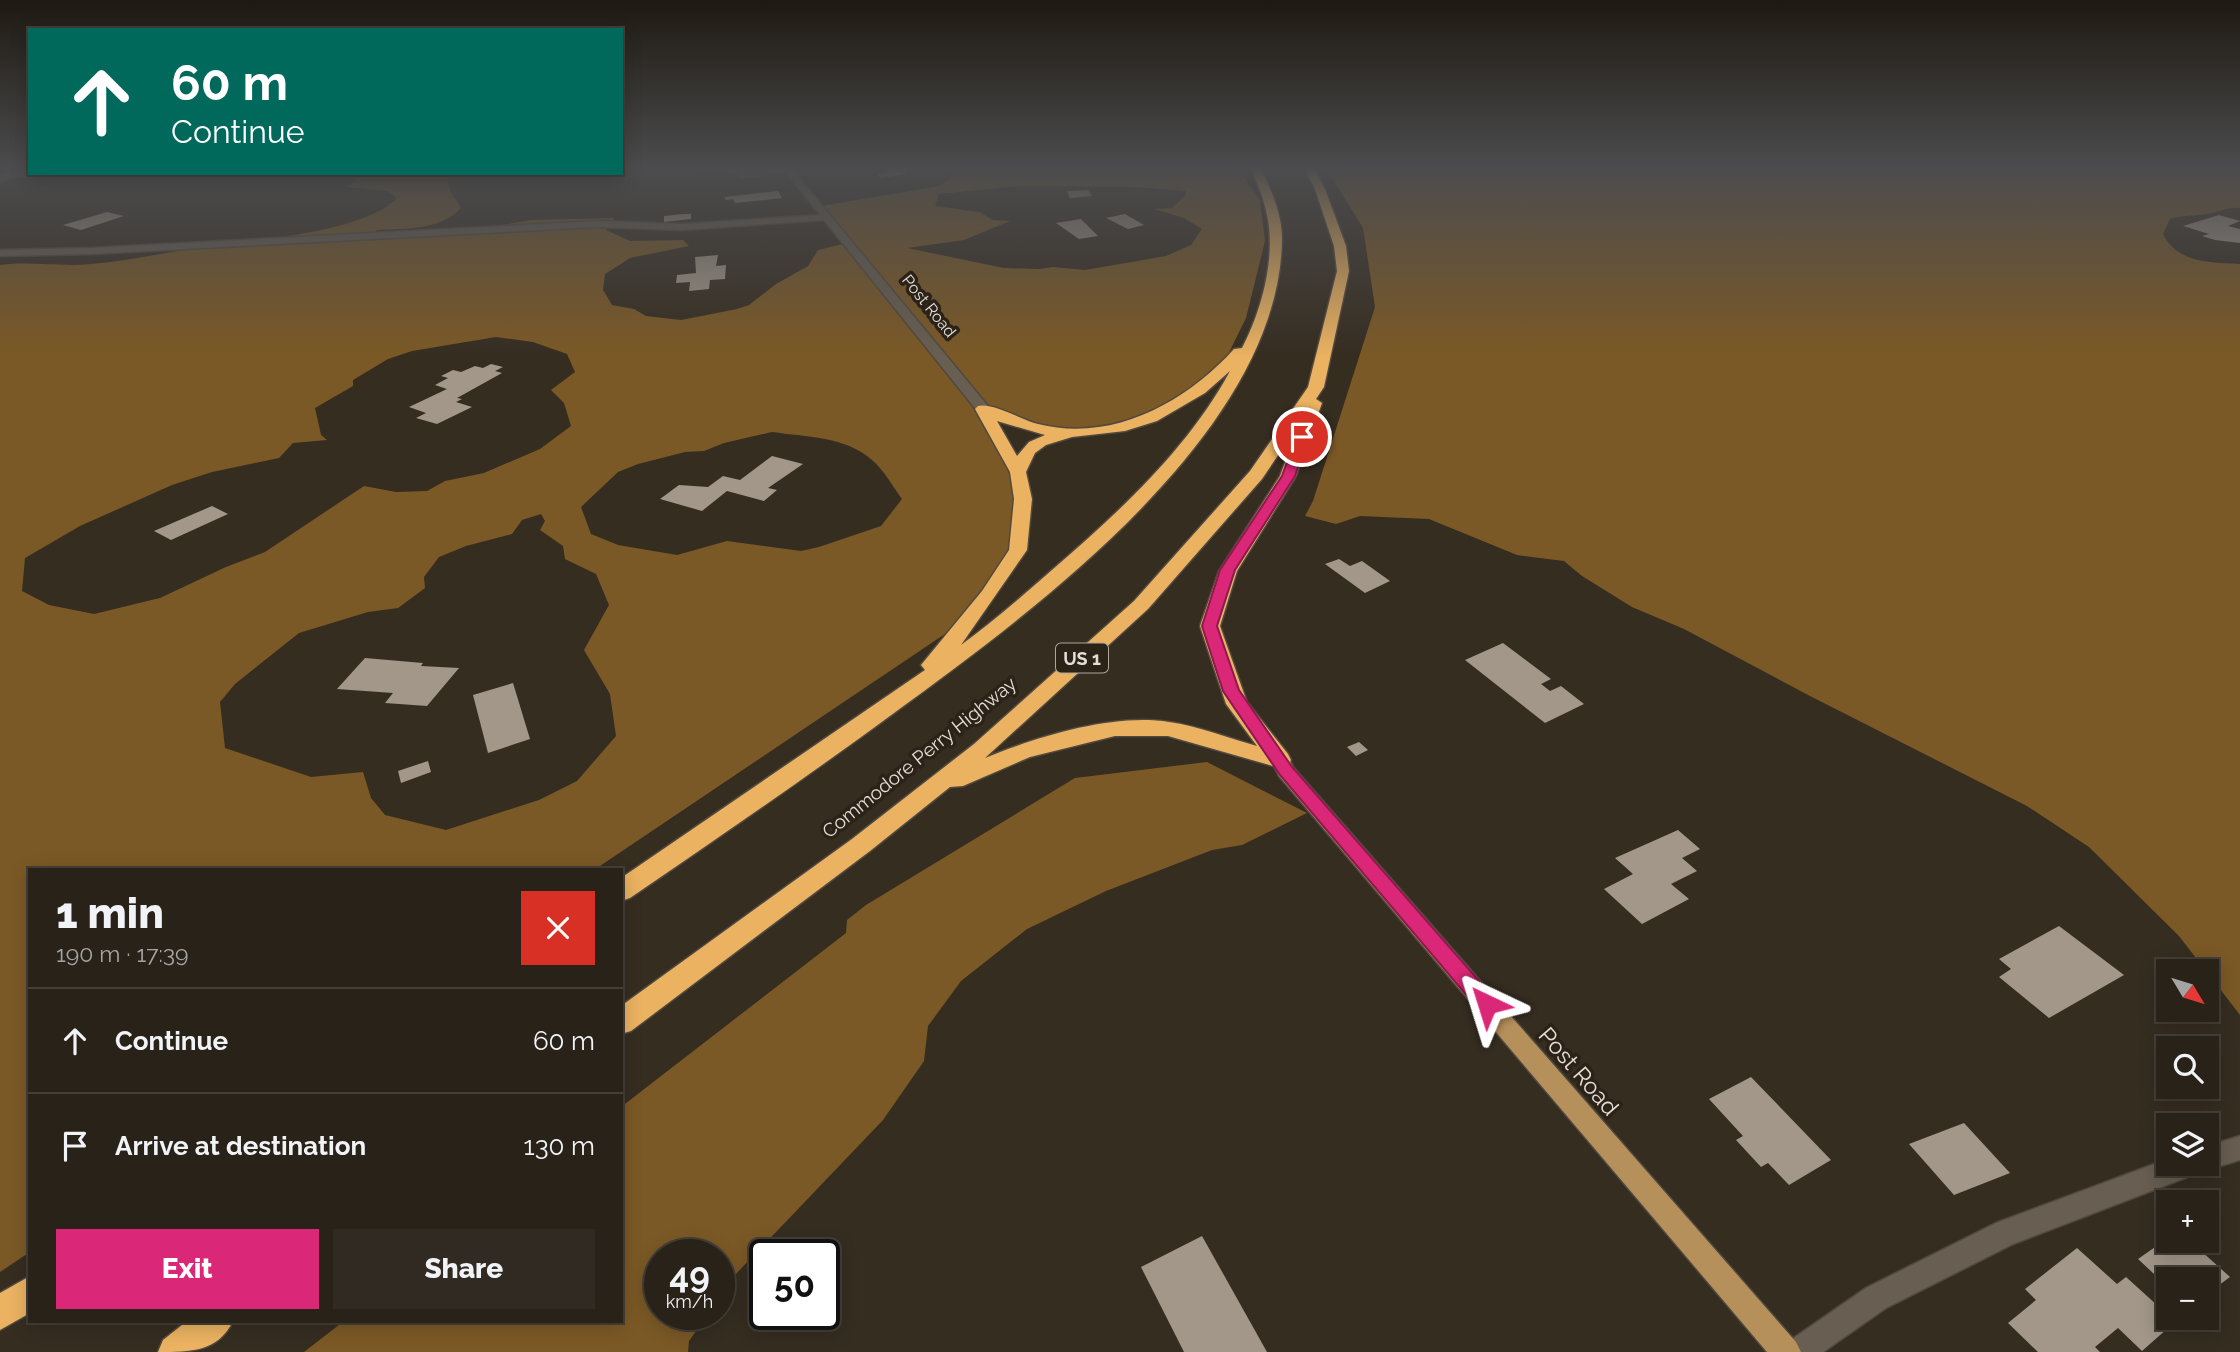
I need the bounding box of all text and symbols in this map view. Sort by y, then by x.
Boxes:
text: 60 m [171,54,288,111]
icon: ahead [56,56,147,147]
text: Continue [171,113,305,150]
street label: Post Road [898,271,960,341]
pin [1272,407,1332,467]
icon: arrive [1283,418,1321,456]
road number: US 1 [1056,644,1108,672]
street label: Commodore Perry Highway [818,672,1020,842]
text: 1 min [56,889,164,938]
button: close [521,891,595,965]
text: 190 m · 17:39 [56,940,189,967]
north arrow [2156,959,2219,1022]
map controls [2156,959,2219,1330]
position arrow [1450,967,1524,1041]
icon: ahead [56,1022,94,1060]
street label: Post Road [1534,1022,1624,1120]
text: Continue [115,1026,228,1056]
text: 60 m [533,1026,595,1056]
button: search [2156,1036,2219,1099]
button: layers [2156,1113,2219,1176]
icon: arrive [56,1127,94,1165]
text: Arrive at destination [115,1131,366,1161]
text: 130 m [524,1131,595,1161]
button: + [2156,1190,2219,1253]
button: Exit [56,1229,319,1309]
button: Share [333,1229,595,1309]
speed limit sign: 50 [749,1239,840,1330]
text: 49 [669,1255,710,1296]
button: − [2156,1267,2219,1330]
text: km/h [666,1291,713,1312]

